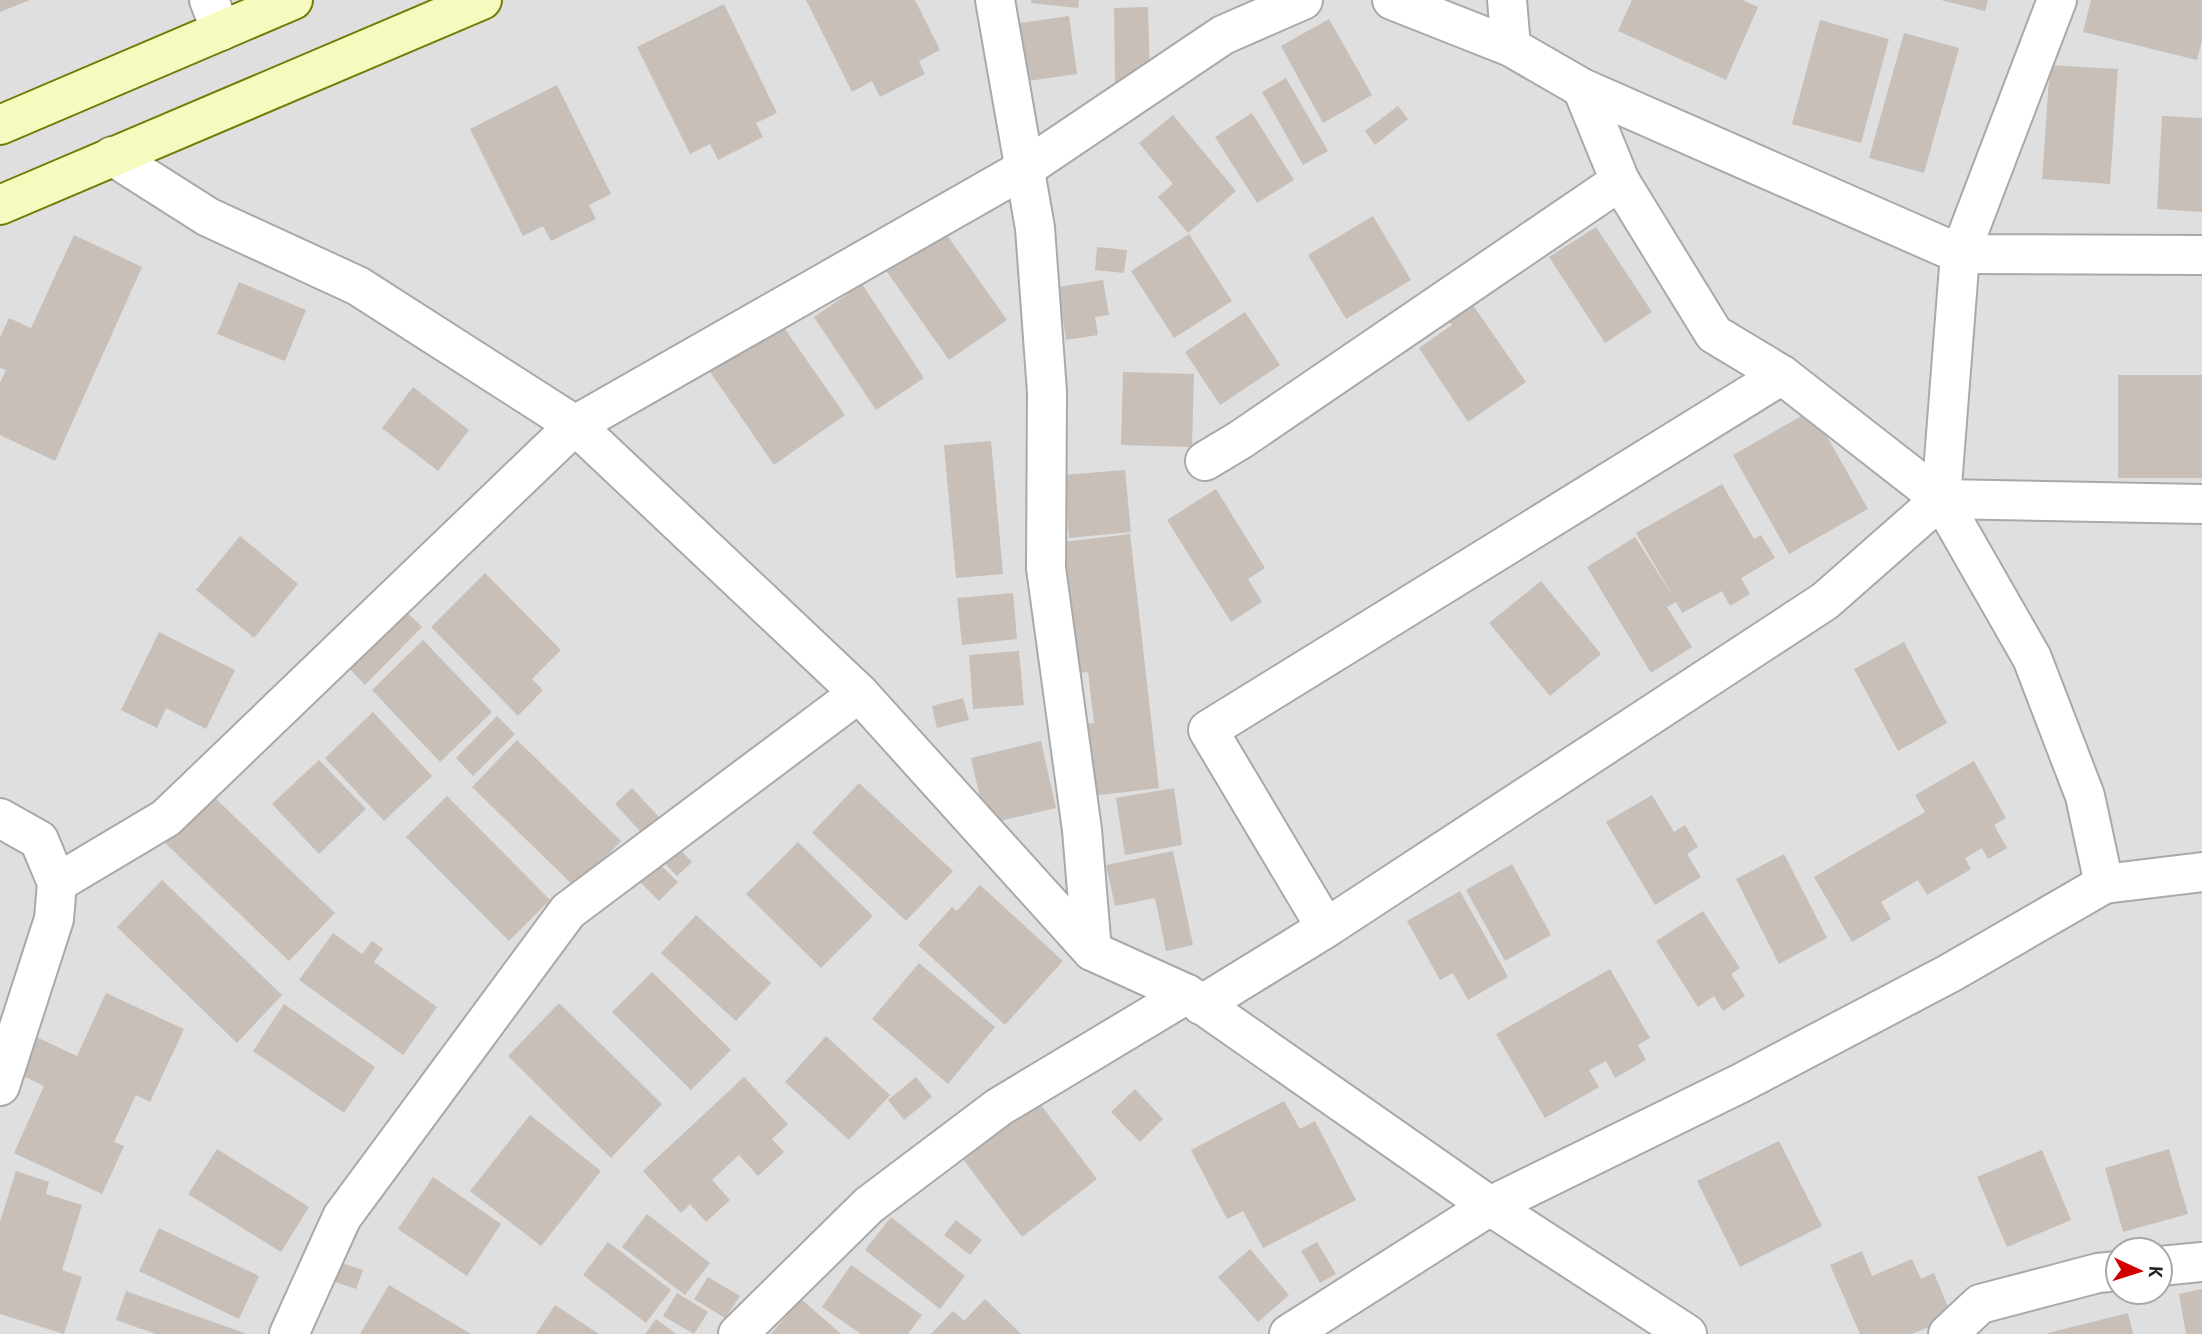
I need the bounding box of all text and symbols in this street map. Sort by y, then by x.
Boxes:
north arrow [2104,1236,2174,1306]
text: K [2144,1265,2168,1279]

